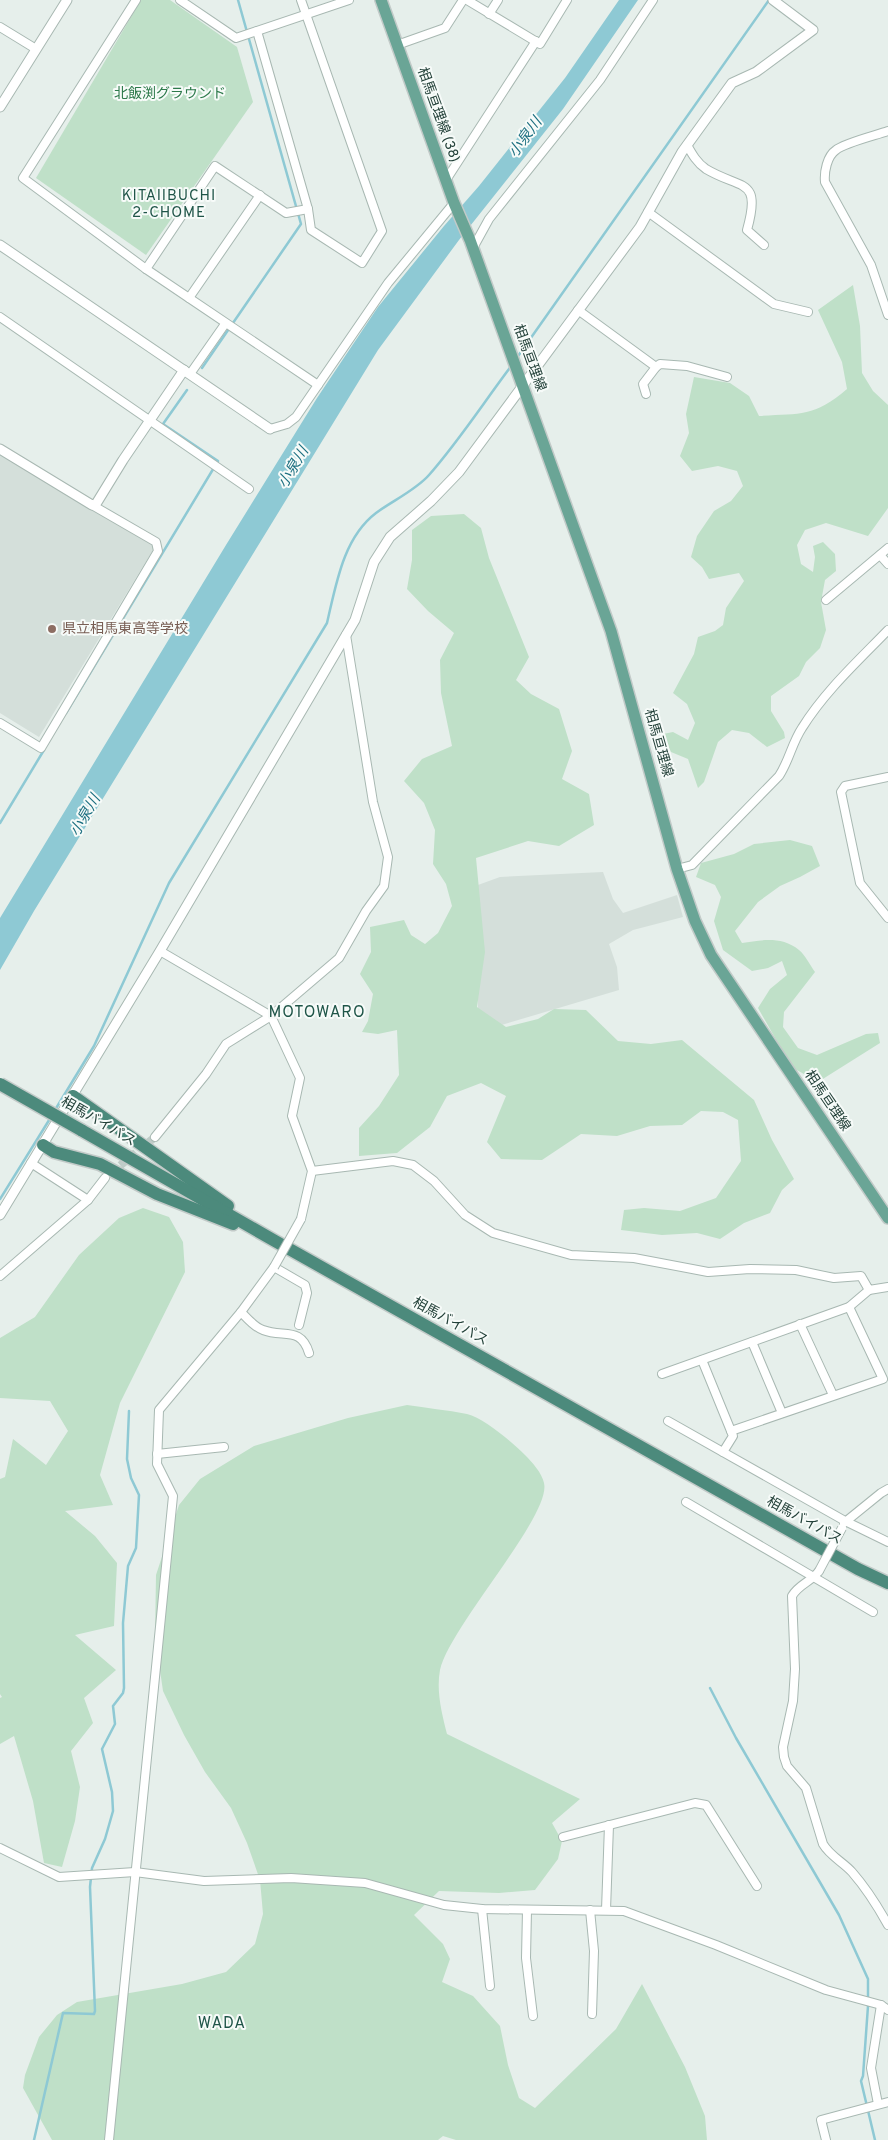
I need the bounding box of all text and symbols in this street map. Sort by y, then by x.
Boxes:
street label: 相馬亘理線 (38) [413,65,463,165]
park label: 北飯渕グラウンド [114,85,226,103]
water label: 小泉川 [505,113,548,162]
district label: KITAIIBUCHI 2-CHOME [122,187,216,223]
street label: 相馬亘理線 [509,322,549,394]
water label: 小泉川 [274,442,315,492]
place label: 県立相馬東高等学校 [62,620,188,638]
marker: 県立相馬東高等学校 [46,623,58,635]
street label: 相馬亘理線 [640,707,676,779]
water label: 小泉川 [67,790,106,840]
district label: MOTOWARO [268,1003,366,1023]
street label: 相馬亘理線 [800,1067,854,1135]
street label: 相馬バイパス [57,1094,139,1150]
street label: 相馬バイパス [409,1294,491,1350]
street label: 相馬バイパス [763,1493,845,1549]
district label: WADA [198,2014,246,2034]

